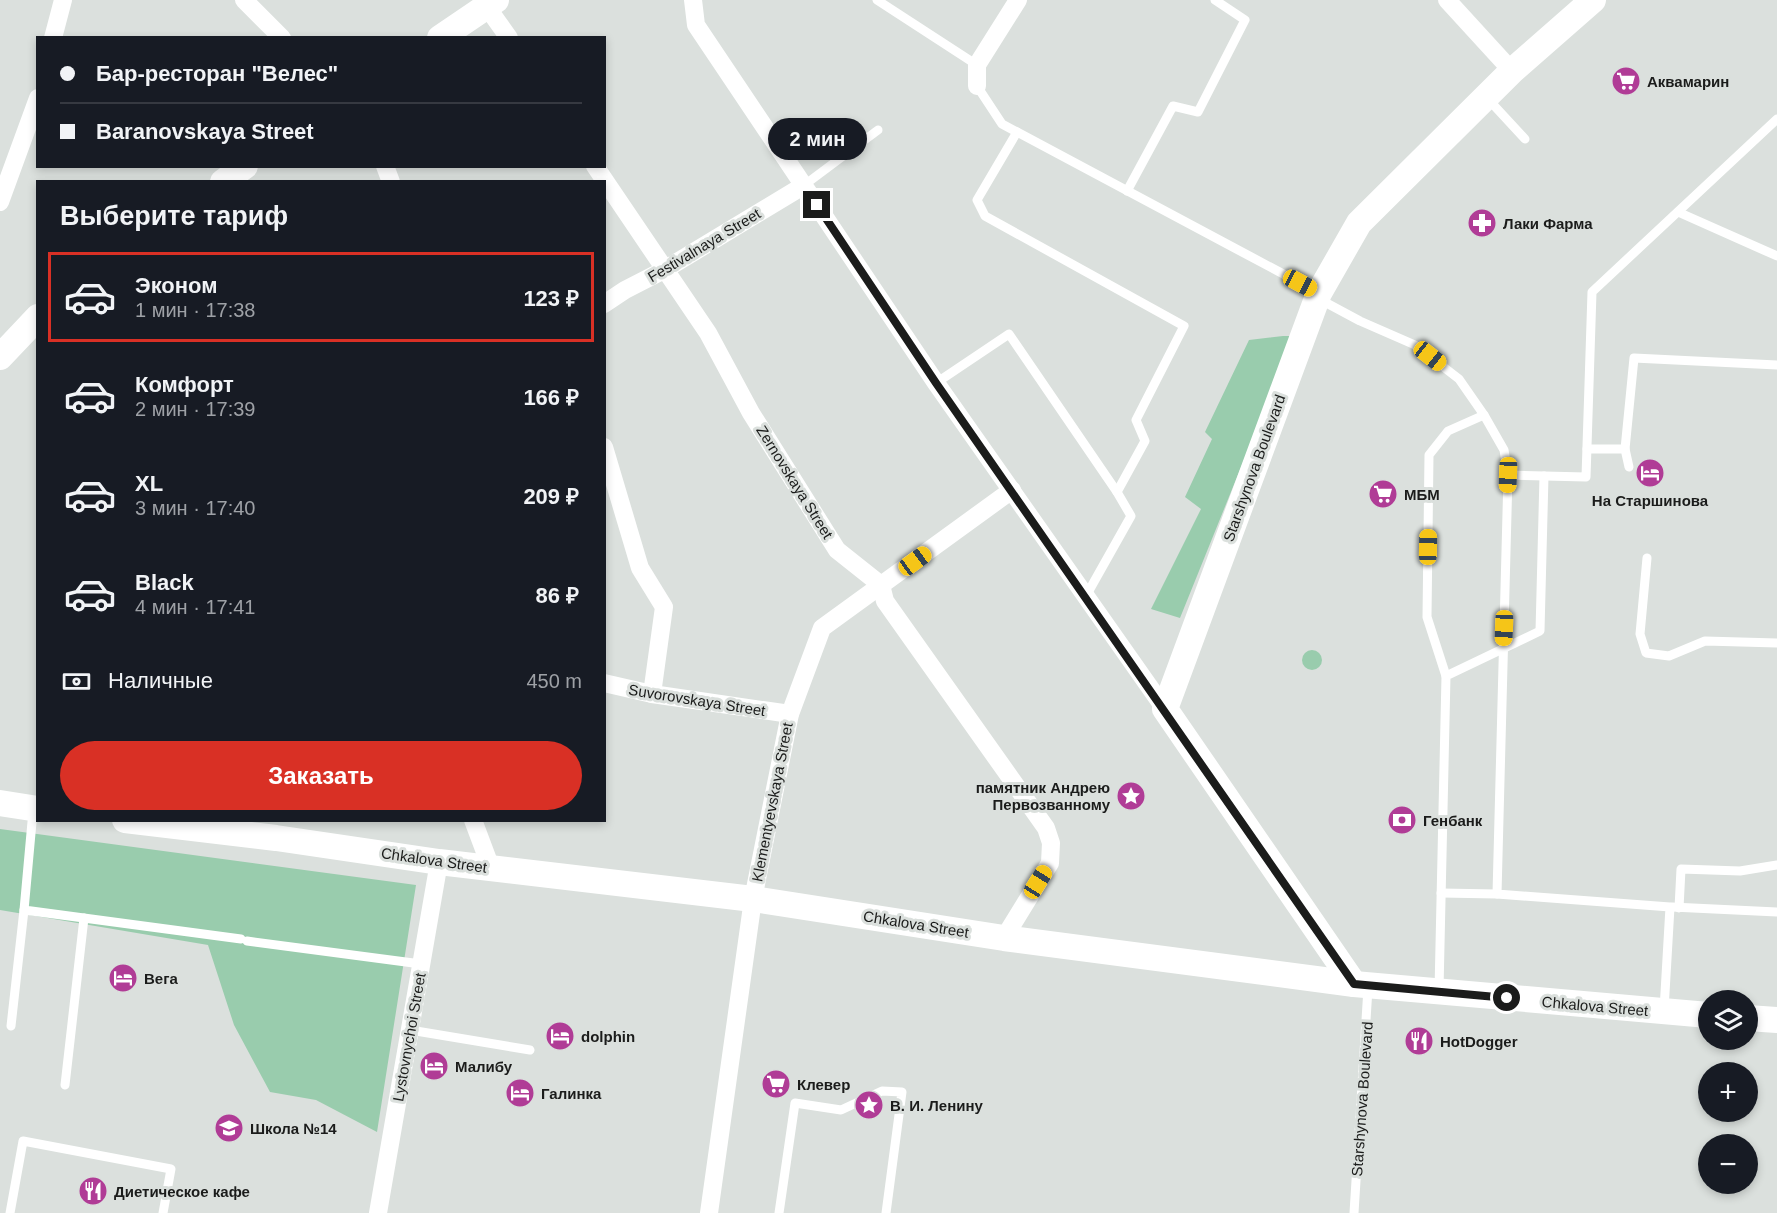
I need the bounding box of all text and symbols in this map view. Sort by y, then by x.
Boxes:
text: Бар-ресторан "Велес" [96,61,338,86]
supermarket icon: Аквамарин [1610,65,1642,97]
place label: Аквамарин [1647,73,1729,90]
callout: 2 мин [768,118,866,160]
text: Baranovskaya Street [96,119,314,144]
text: 2 мин [790,128,845,150]
route end [803,191,830,218]
text: Выберите тариф [60,201,288,231]
street label: Festivalnaya Street [645,204,764,285]
pharmacy icon: Лаки Фарма [1466,207,1498,239]
place label: Лаки Фарма [1503,215,1593,232]
car [1280,267,1320,299]
icon: car [63,270,117,324]
text: Эконом [135,273,218,298]
text: 123 ₽ [523,286,579,311]
text: 1 мин · 17:38 [135,299,255,321]
car [1410,338,1450,374]
icon: car [63,369,117,423]
text: Комфорт [135,372,234,397]
text: 166 ₽ [523,385,579,410]
street label: Starshynova Boulevard [1219,392,1289,544]
text: 2 мин · 17:39 [135,398,255,420]
street label: Zernovskaya Street [753,422,837,542]
car [1498,457,1518,493]
hotel icon: На Старшинова [1634,457,1666,489]
icon: car [63,468,117,522]
text: XL [135,471,163,496]
supermarket icon: МБМ [1367,478,1399,510]
text: 209 ₽ [523,484,579,509]
place label: МБМ [1404,486,1440,503]
place label: На Старшинова [1592,492,1709,509]
text: 3 мин · 17:40 [135,497,255,519]
car [1419,529,1437,565]
car [895,543,935,579]
icon: car [63,567,117,621]
text: Black [135,570,194,595]
text: 86 ₽ [536,583,579,608]
text: 4 мин · 17:41 [135,596,255,618]
car [1494,610,1514,646]
icon: cash [60,665,93,698]
text: Наличные [108,668,213,693]
text: 450 m [526,670,582,692]
street label: Suvorovskaya Street [627,681,767,719]
street label: Klementyevskaya Street [748,720,796,883]
button: Заказать [60,741,582,810]
place label: памятник Андрею Первозванному [976,779,1111,813]
place icon: памятник Андрею Первозванному [1115,780,1147,812]
bank icon: Генбанк [1386,804,1418,836]
place label: Генбанк [1423,812,1483,829]
street label: Chkalova Street [380,844,489,876]
car [1021,862,1055,902]
street label: Chkalova Street [862,907,971,941]
hotel icon: Вега [107,962,139,994]
place label: Вега [144,970,178,987]
street label: Lystovnychoi Street [389,971,429,1103]
route start [1493,984,1520,1011]
map controls [1698,990,1758,1194]
button: layers [1698,990,1758,1050]
street label: Chkalova Street [1541,993,1650,1019]
hotel icon: dolphin [544,1020,576,1052]
street label: Starshynova Boulevard [1348,1021,1376,1177]
restaurant icon: HotDogger [1403,1025,1435,1057]
place label: dolphin [581,1028,635,1045]
place label: HotDogger [1440,1033,1518,1050]
hotel icon: Малибу [418,1050,450,1082]
place label: Малибу [455,1058,513,1075]
button: + [1698,1062,1758,1122]
supermarket icon: Клевер [760,1068,792,1100]
place label: Клевер [797,1076,850,1093]
hotel icon: Галинка [504,1077,536,1109]
place label: Галинка [541,1085,602,1102]
place icon: В. И. Ленину [853,1089,885,1121]
place label: В. И. Ленину [890,1097,983,1114]
school or university icon: Школа №14 [213,1112,245,1144]
place label: Школа №14 [250,1120,337,1137]
button: − [1698,1134,1758,1194]
restaurant icon: Диетическое кафе [77,1175,109,1207]
place label: Диетическое кафе [114,1183,250,1200]

